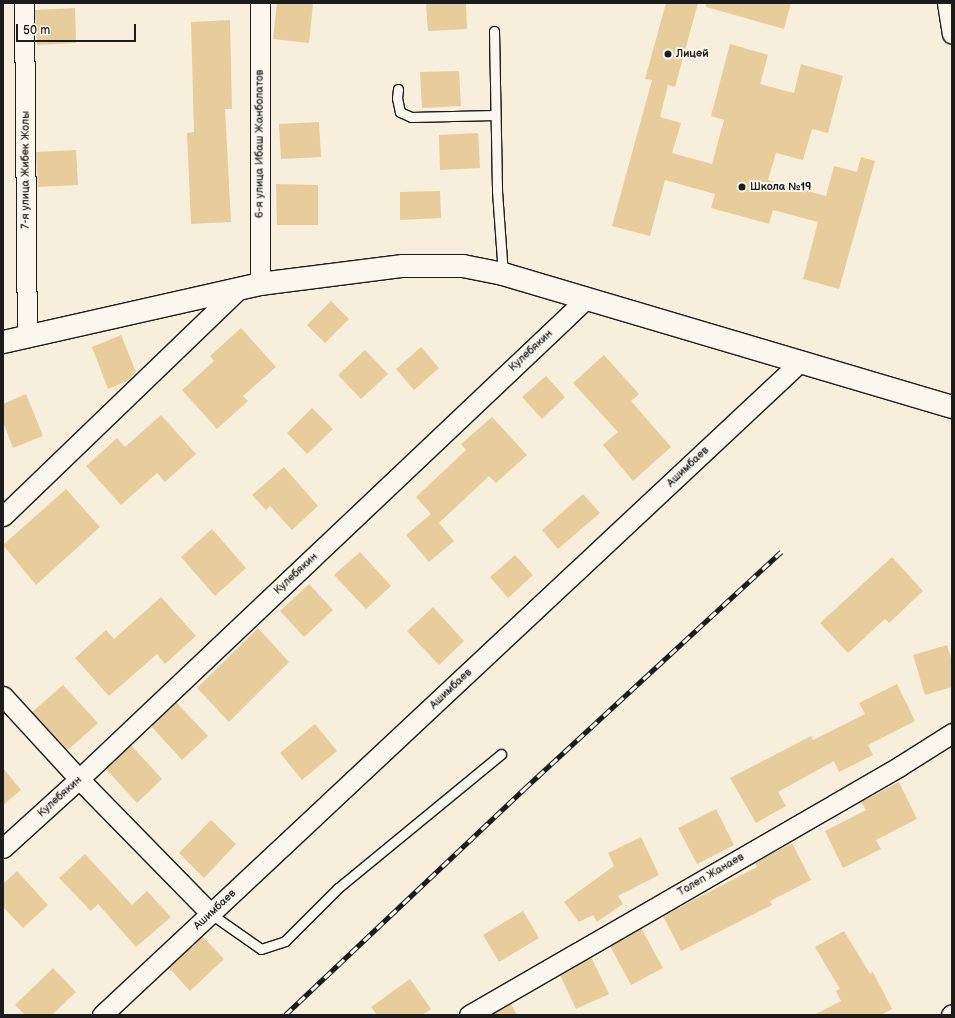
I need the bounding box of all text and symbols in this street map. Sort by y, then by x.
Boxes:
scale bar [18,16,138,42]
text: 50 m [23,23,50,38]
place label: Лицей [676,47,709,61]
marker: Лицей [663,49,673,59]
street label: 6-я улица Ибаш Жанболатов [253,70,267,218]
street label: 7-я улица Жибек Жолы [19,111,33,229]
place label: Школа №19 [750,180,811,194]
marker: Школа №19 [737,182,747,192]
street label: Кулебякин [506,327,556,375]
street label: Ашимбаев [664,444,712,490]
street label: Кулебякин [271,550,321,598]
street label: Ашимбаев [427,666,475,712]
street label: Кулебякин [35,774,85,820]
street label: Толеп Жанаев [675,851,747,899]
street label: Ашимбаев [191,887,239,933]

